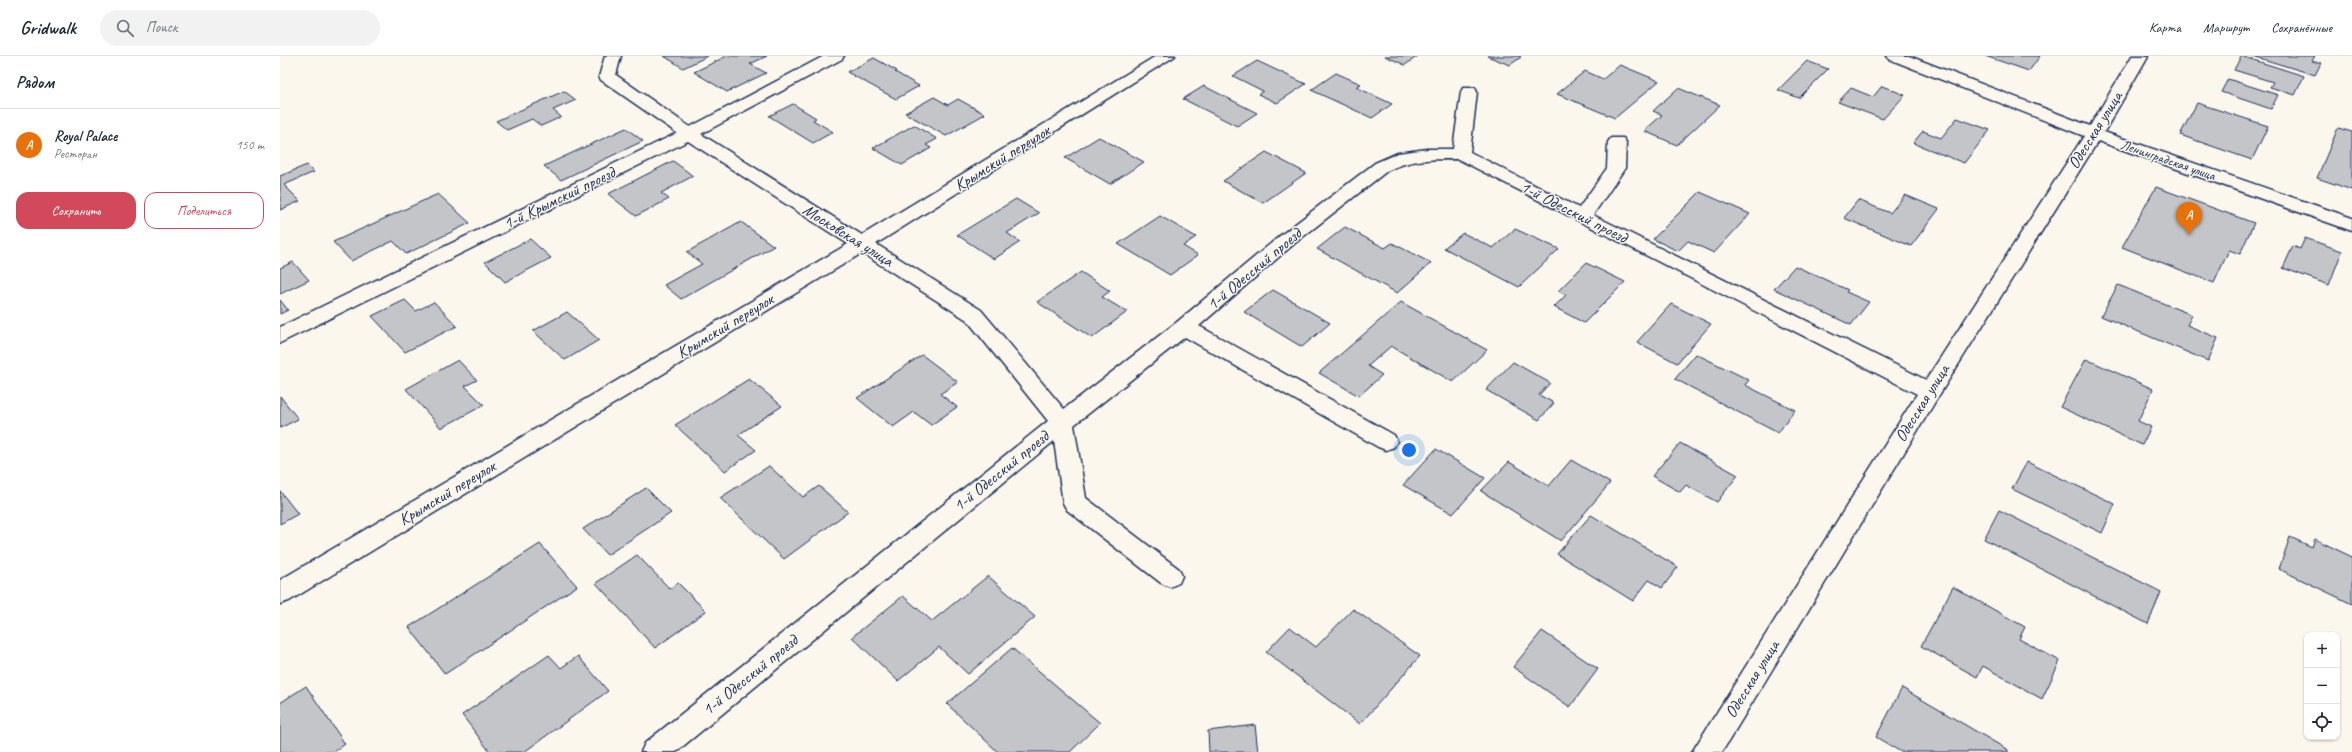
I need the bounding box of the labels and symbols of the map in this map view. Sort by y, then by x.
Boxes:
street label: Одесская улица [2063,86,2128,173]
street label: Крымский переулок [950,119,1055,196]
street label: Ленинградская улица [2118,136,2219,185]
street label: 1-й Крымский проезд [500,161,620,234]
street label: 1-й Одесский проезд [1517,176,1633,249]
street label: Московская улица [799,199,899,272]
pin: A [2176,202,2202,235]
street label: 1-й Одесский проезд [1202,222,1307,315]
street label: Крымский переулок [673,288,779,363]
street label: Одесская улица [1890,359,1955,446]
street label: 1-й Одесский проезд [949,425,1055,516]
your location [1399,440,1419,460]
street label: Крымский переулок [395,455,501,530]
street label: 1-й Одесский проезд [698,629,804,720]
street label: Одесская улица [1720,635,1785,722]

